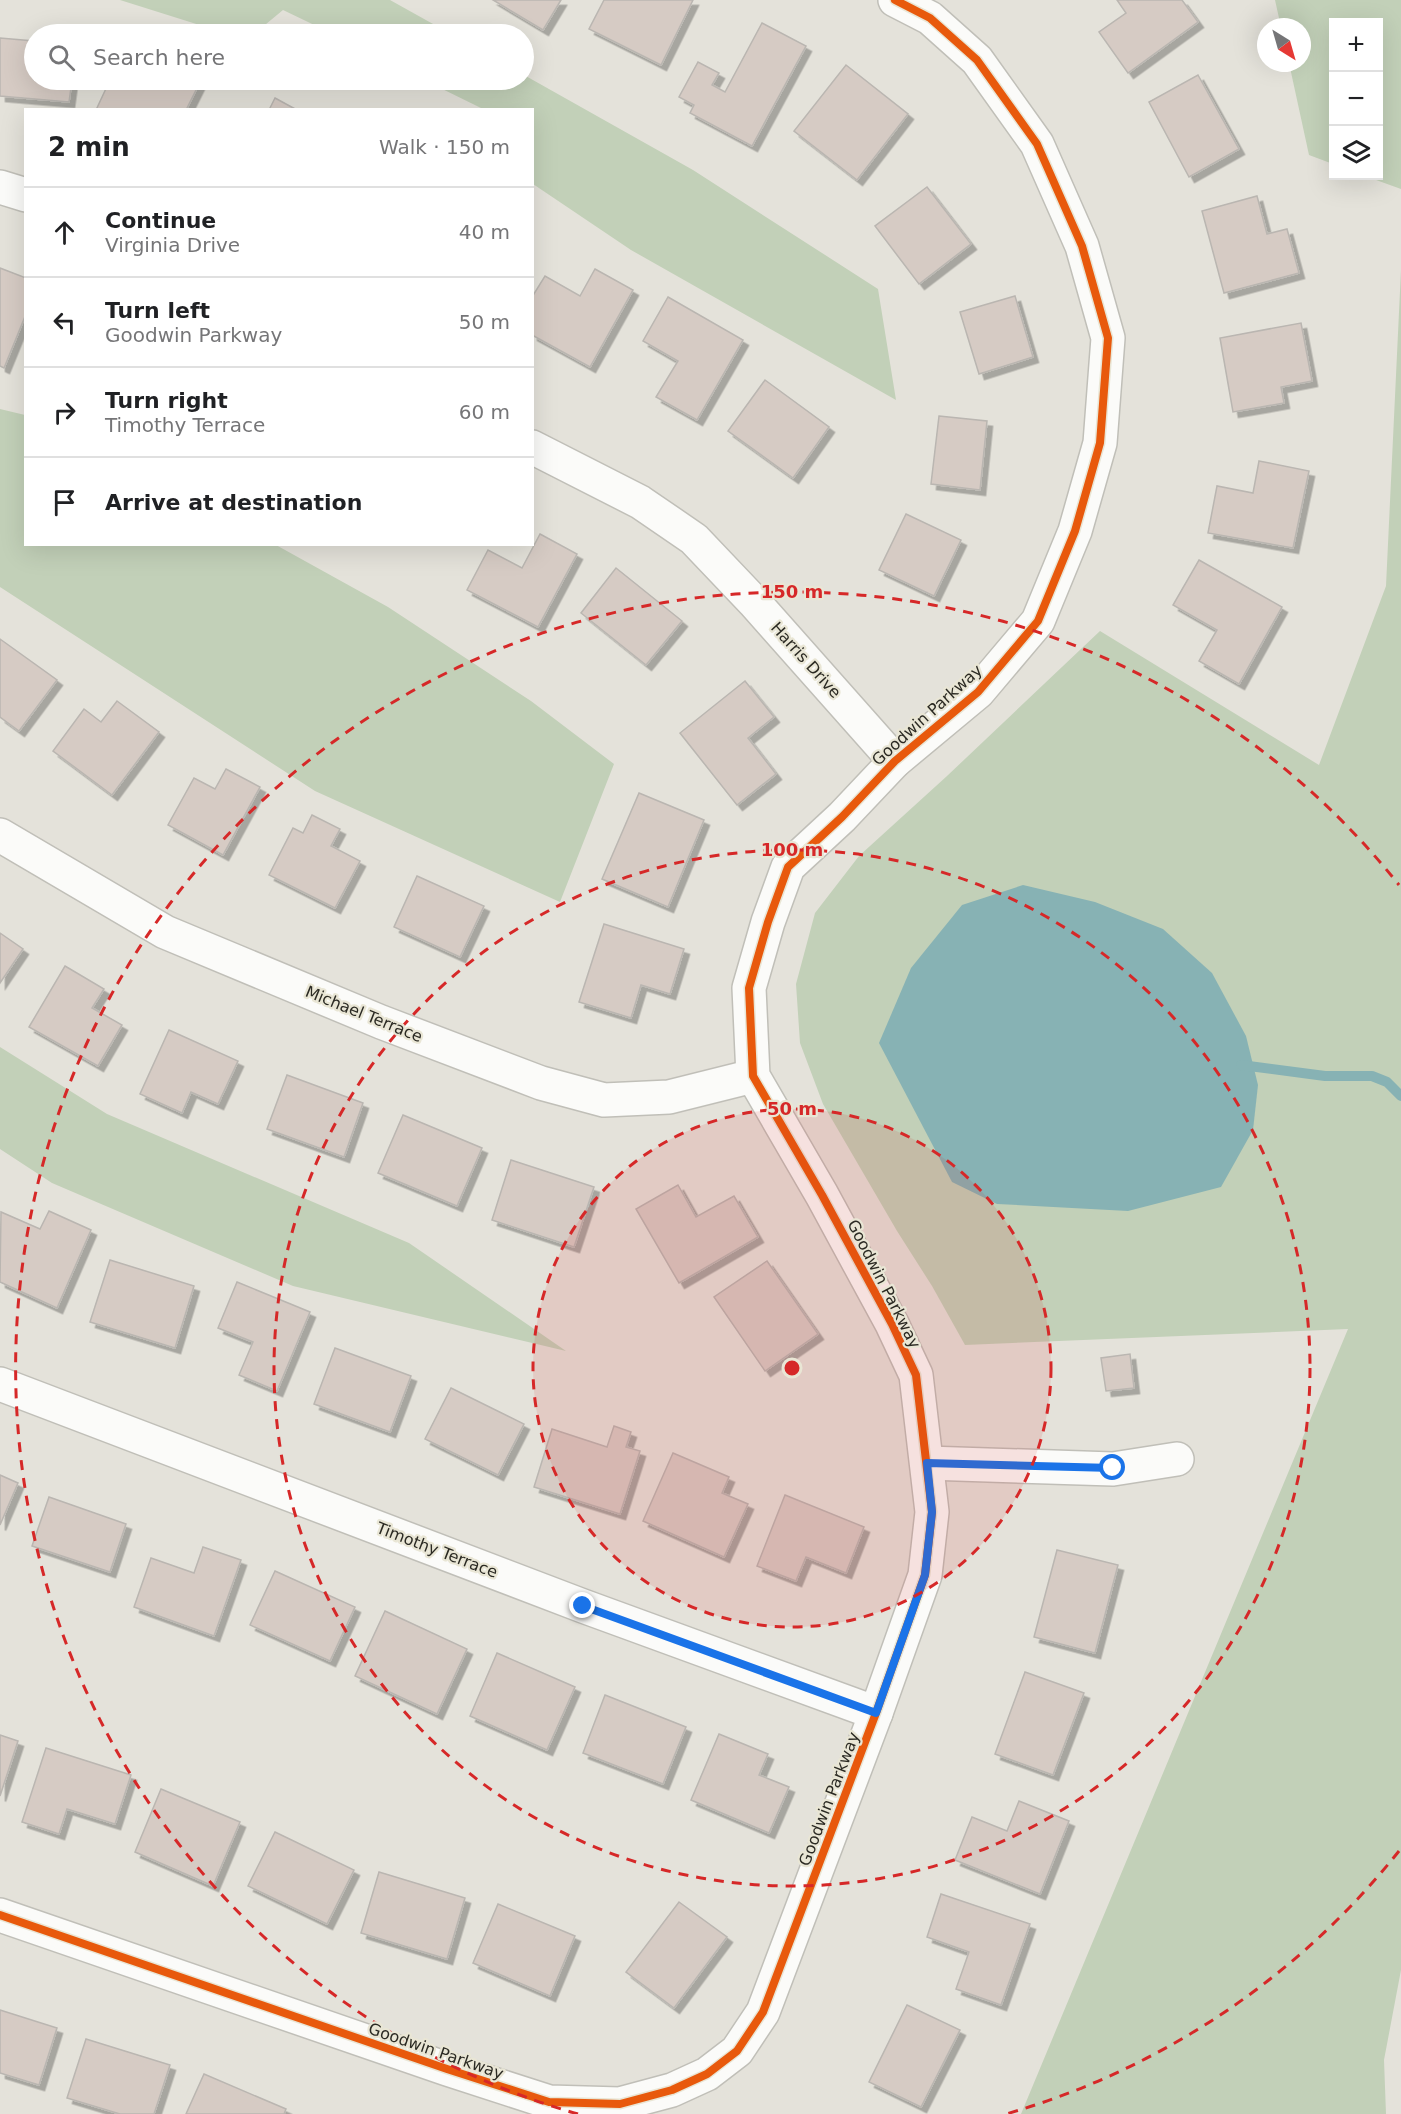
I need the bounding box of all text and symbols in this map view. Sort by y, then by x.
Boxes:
north arrow [1257,18,1311,72]
map controls [1329,18,1383,180]
button: + [1329,18,1383,72]
search box [24,24,534,90]
icon: search [45,41,78,74]
text: Search here [93,45,225,70]
button: − [1329,72,1383,126]
button: layers [1329,126,1383,180]
text: 2 min [48,132,130,162]
text: Walk · 150 m [379,135,510,159]
text: Continue [105,208,216,233]
icon: ahead [48,216,81,249]
text: 40 m [459,220,510,244]
text: Virginia Drive [105,233,240,257]
text: Turn left [105,298,210,323]
icon: left [48,306,81,339]
text: 50 m [459,310,510,334]
text: Goodwin Parkway [105,323,282,347]
text: Turn right [105,388,228,413]
icon: right [48,396,81,429]
text: 60 m [459,400,510,424]
text: Timothy Terrace [105,413,265,437]
icon: arrive [48,486,81,519]
text: Arrive at destination [105,490,362,515]
text: 150 m [761,581,823,602]
street label: Harris Drive [767,618,845,702]
street label: Goodwin Parkway [868,660,986,770]
text: 100 m [761,839,823,860]
street label: Michael Terrace [303,982,425,1046]
text: 50 m [767,1098,817,1119]
street label: Goodwin Parkway [843,1217,925,1351]
centre of rings [782,1358,802,1378]
route start [1099,1454,1125,1480]
street label: Timothy Terrace [373,1518,500,1582]
route end [569,1592,595,1618]
street label: Goodwin Parkway [795,1729,863,1869]
street label: Goodwin Parkway [366,2019,506,2083]

